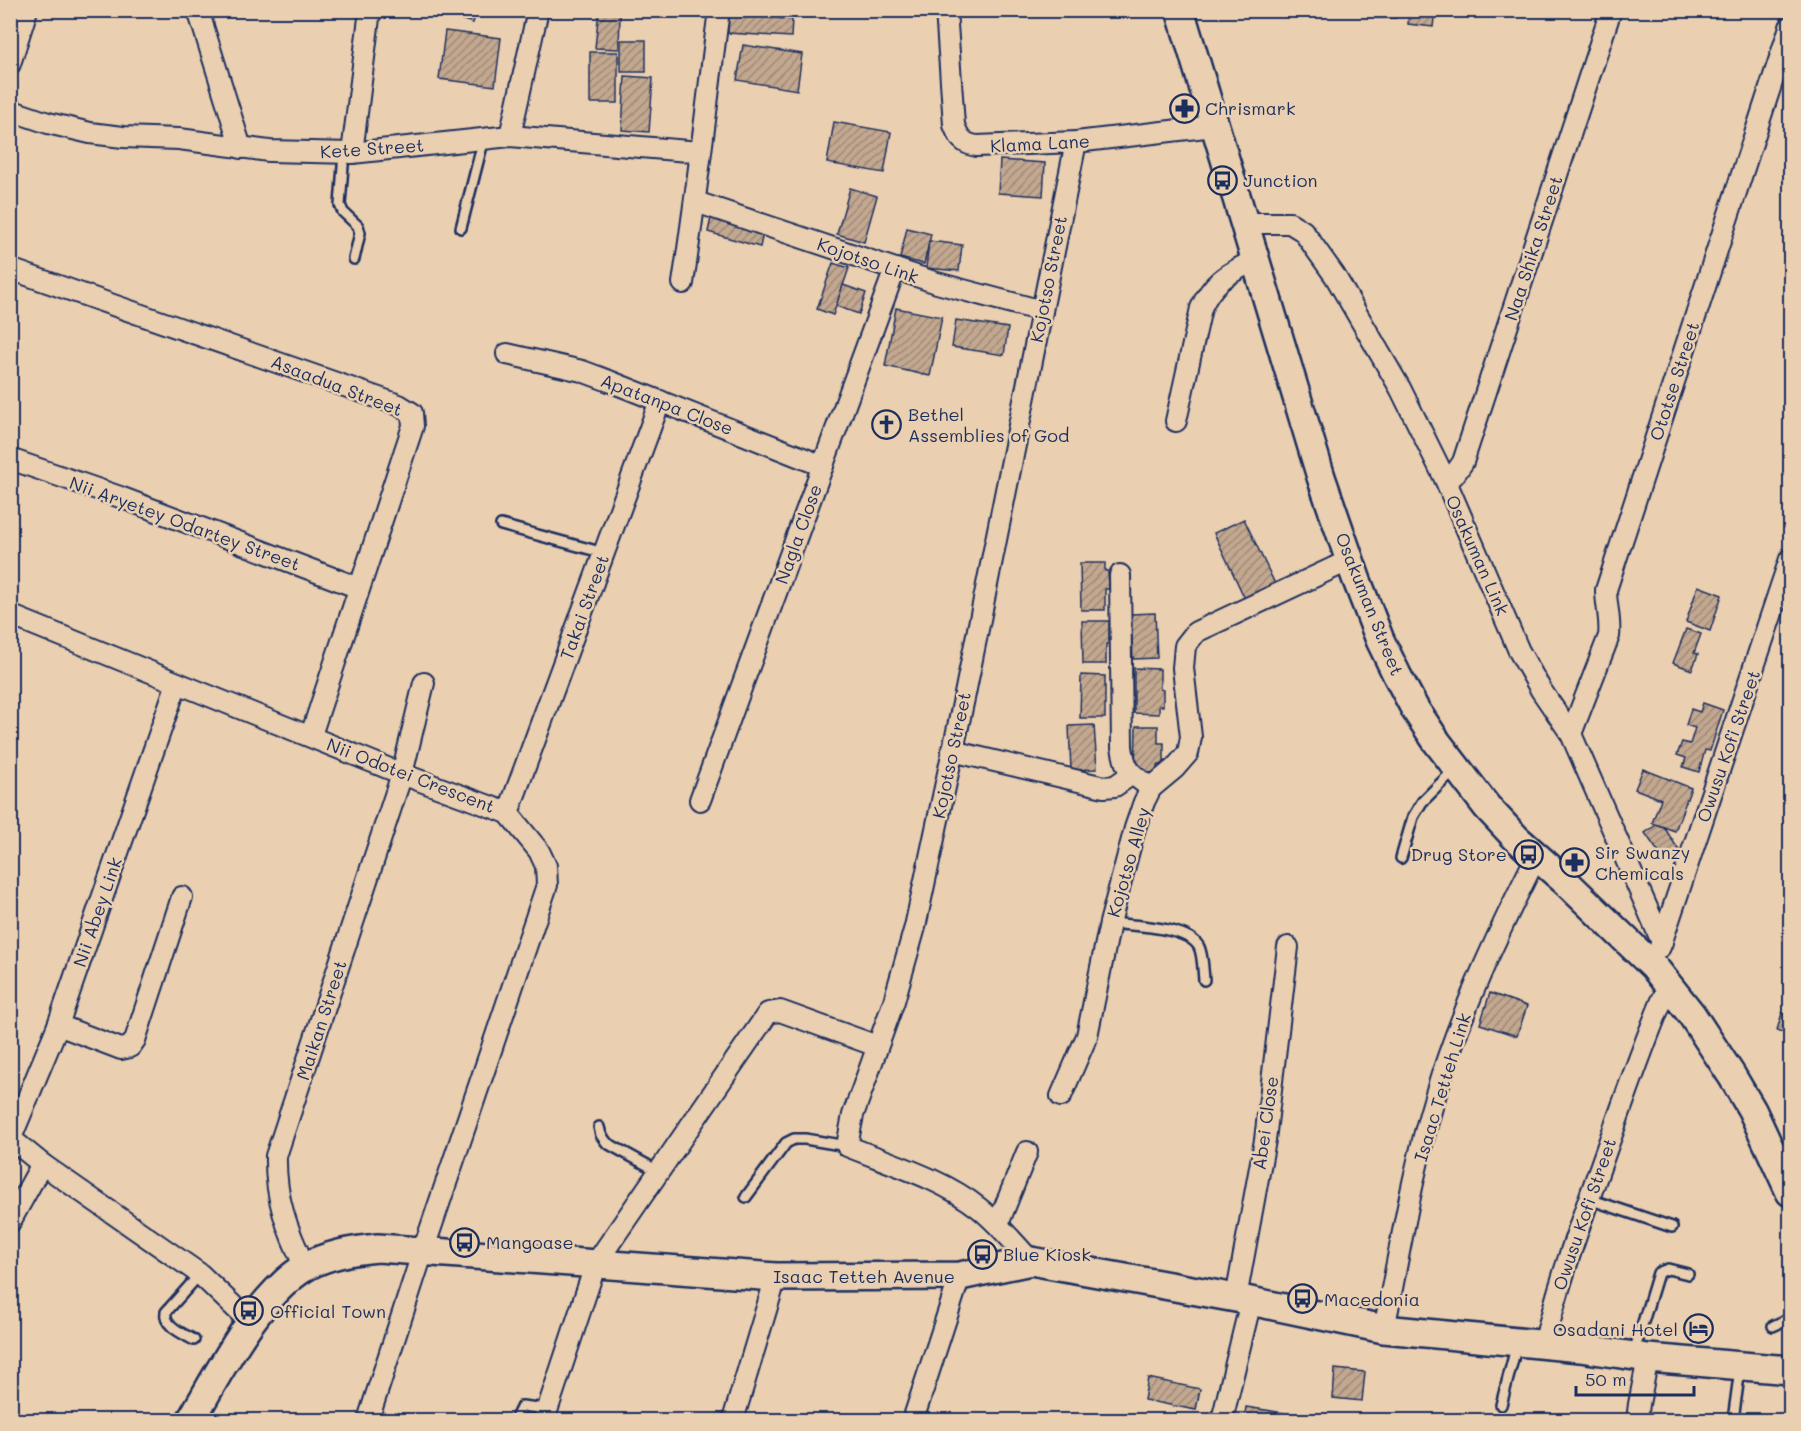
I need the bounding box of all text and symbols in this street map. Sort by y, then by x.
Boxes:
pharmacy icon: Chrismark [1168,92,1200,124]
place label: Chrismark [1205,96,1295,120]
street label: Klama Lane [990,128,1090,158]
street label: Kete Street [319,132,425,164]
bus stop icon: Junction [1206,164,1238,196]
place label: Junction [1243,168,1317,192]
street label: Naa Shika Street [1498,172,1568,324]
street label: Kojotso Street [1024,214,1072,344]
street label: Kojotso Link [814,231,922,289]
street label: Ototse Street [1643,318,1705,444]
street label: Asaadua Street [268,349,406,421]
street label: Apatanpa Close [597,368,737,440]
place label: Bethel Assemblies of God [908,402,1069,447]
church icon: Bethel Assemblies of God [871,408,903,440]
street label: Nii Aryetey Odartey Street [66,470,304,576]
street label: Nagla Close [769,481,827,587]
street label: Osakuman Link [1441,491,1515,619]
street label: Osakuman Street [1330,529,1410,679]
street label: Takai Street [554,551,614,663]
street label: Owusu Kofi Street [1691,667,1765,825]
street label: Kojotso Street [926,690,976,820]
street label: Nii Odotei Crescent [324,732,498,818]
street label: Kojotso Alley [1101,804,1155,920]
bus stop icon: Drug Store [1512,838,1544,870]
place label: Sir Swanzy Chemicals [1595,840,1690,885]
place label: Drug Store [1411,842,1507,866]
pharmacy icon: Sir Swanzy Chemicals [1558,846,1590,878]
street label: Nii Abey Link [67,854,127,970]
street label: Maikan Street [290,957,352,1083]
street label: Isaac Tetteh Link [1408,1010,1476,1164]
street label: Abei Close [1247,1075,1283,1171]
street label: Owusu Kofi Street [1547,1135,1621,1293]
bus stop icon: Mangoase [449,1226,481,1258]
place label: Mangoase [486,1230,574,1254]
bus stop icon: Blue Kiosk [966,1238,998,1270]
place label: Blue Kiosk [1003,1242,1091,1266]
street label: Isaac Tetteh Avenue [773,1264,955,1288]
bus stop icon: Macedonia [1287,1283,1319,1315]
place label: Macedonia [1324,1287,1420,1311]
bus stop icon: Official Town [233,1295,265,1327]
place label: Official Town [270,1299,386,1323]
hotel icon: Osadani Hotel [1683,1313,1715,1345]
place label: Osadani Hotel [1553,1317,1678,1341]
scale bar [1576,1359,1694,1397]
text: 50 m [1585,1367,1627,1391]

